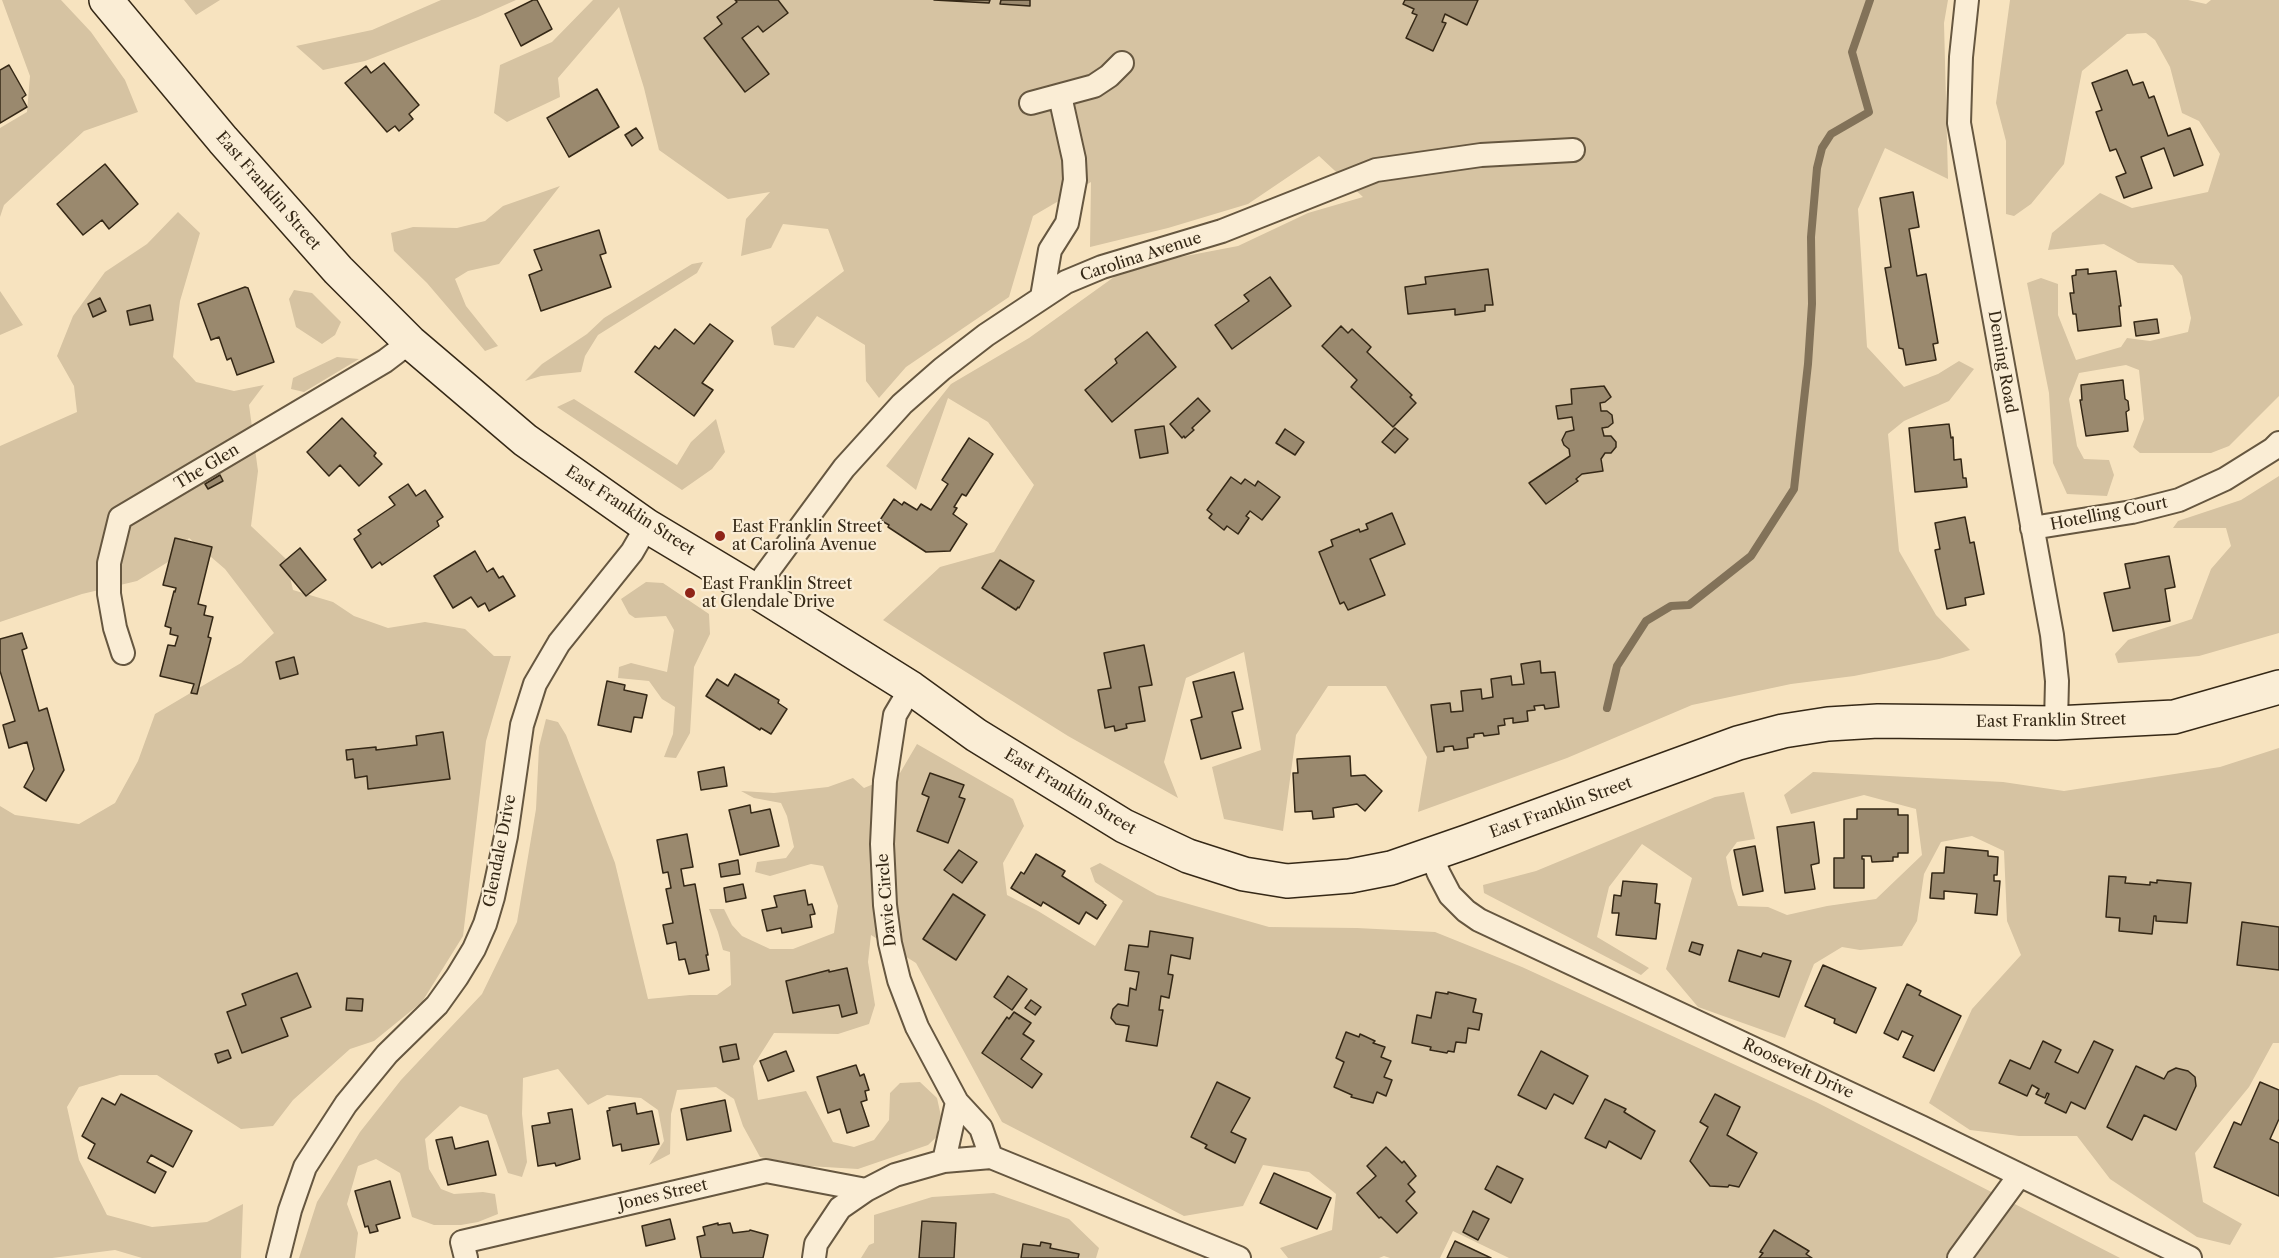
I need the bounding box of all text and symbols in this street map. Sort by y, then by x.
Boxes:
street label: East Franklin Street [211,128,325,254]
street label: Carolina Avenue [1078,228,1204,286]
street label: Deming Road [1984,309,2020,415]
street label: The Glen [171,440,243,494]
street label: East Franklin Street [562,462,698,560]
street label: Hotelling Court [2049,493,2169,535]
place label: East Franklin Street at Carolina Avenue [732,517,882,555]
marker: East Franklin Street at Carolina Avenue [713,529,727,543]
place label: East Franklin Street at Glendale Drive [702,574,852,612]
marker: East Franklin Street at Glendale Drive [683,586,697,600]
street label: East Franklin Street [1976,710,2126,732]
street label: East Franklin Street [1001,745,1139,839]
street label: East Franklin Street [1487,773,1635,843]
street label: Glendale Drive [480,793,520,909]
street label: Davie Circle [873,853,901,947]
street label: Roosevelt Drive [1739,1035,1857,1103]
street label: Jones Street [617,1175,709,1215]

